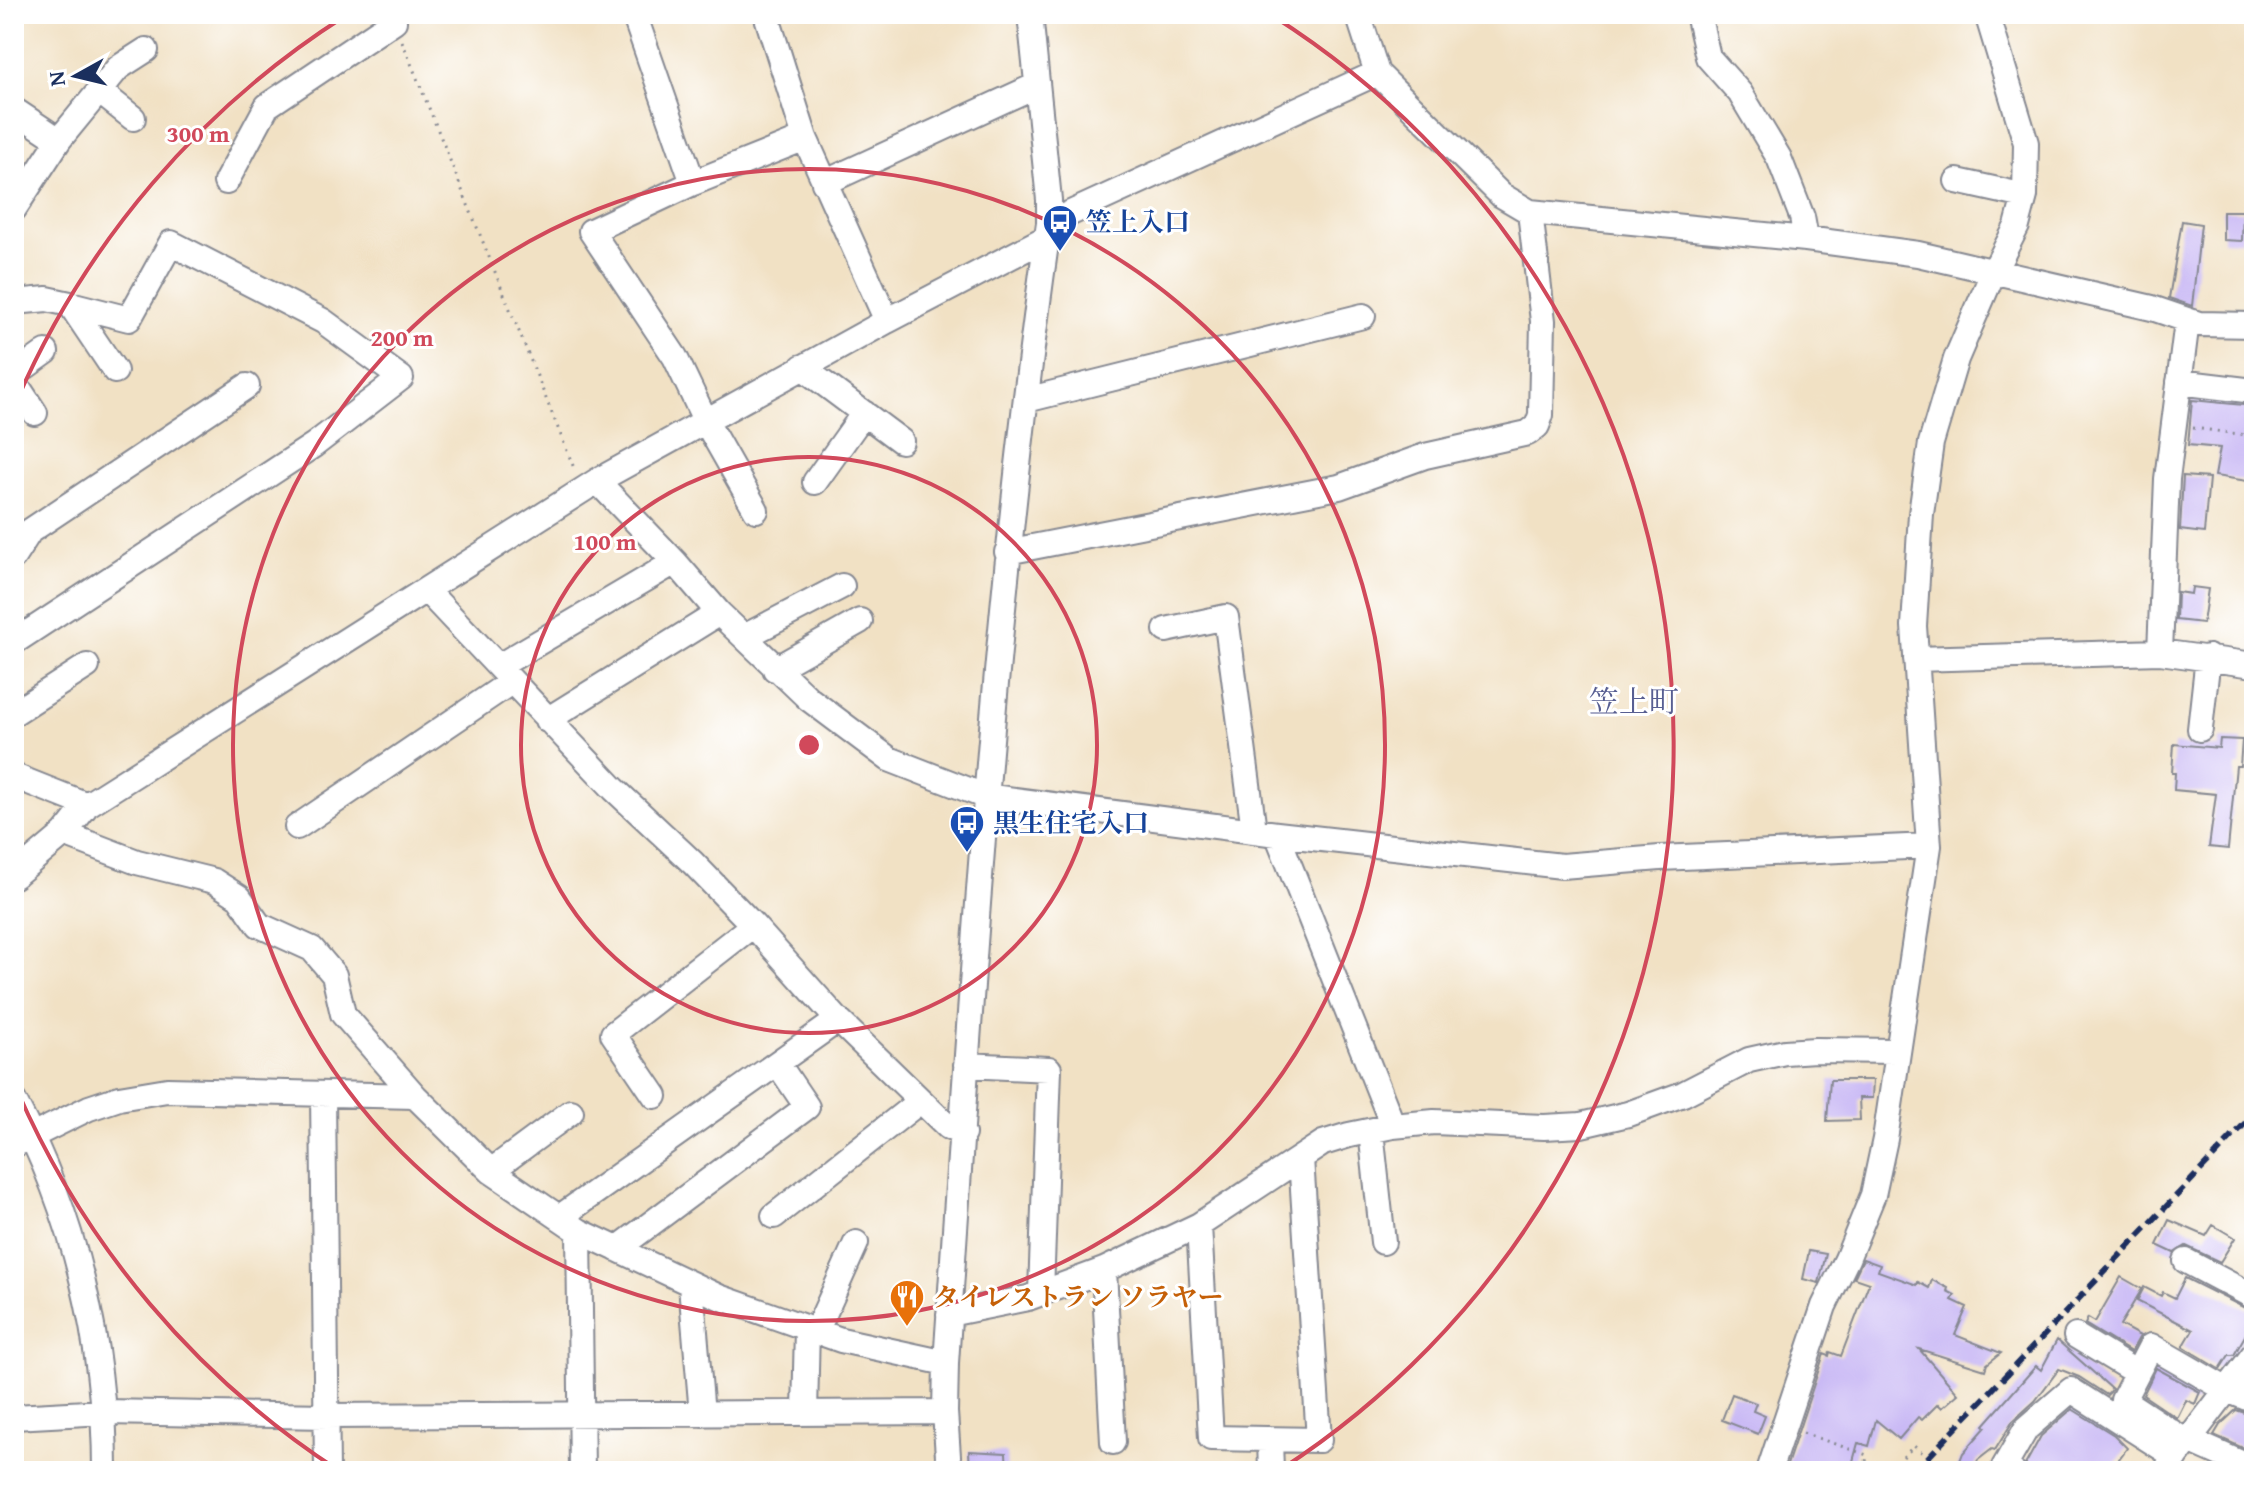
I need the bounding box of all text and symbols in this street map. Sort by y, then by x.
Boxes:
north arrow [36,36,116,116]
text: N [39,69,73,88]
text: 300 m [166,116,230,151]
place label: 笠上入口 [1086,202,1190,241]
bus stop icon: 笠上入口 [1041,203,1079,253]
text: 200 m [370,320,434,355]
text: 100 m [573,524,637,559]
district label: 笠上町 [1589,679,1679,723]
centre of rings [795,731,823,759]
place label: 黒生住宅入口 [993,803,1149,842]
bus stop icon: 黒生住宅入口 [948,804,986,854]
place label: タイレストラン ソラヤー [933,1277,1223,1316]
restaurant icon: タイレストラン ソラヤー [888,1278,926,1328]

